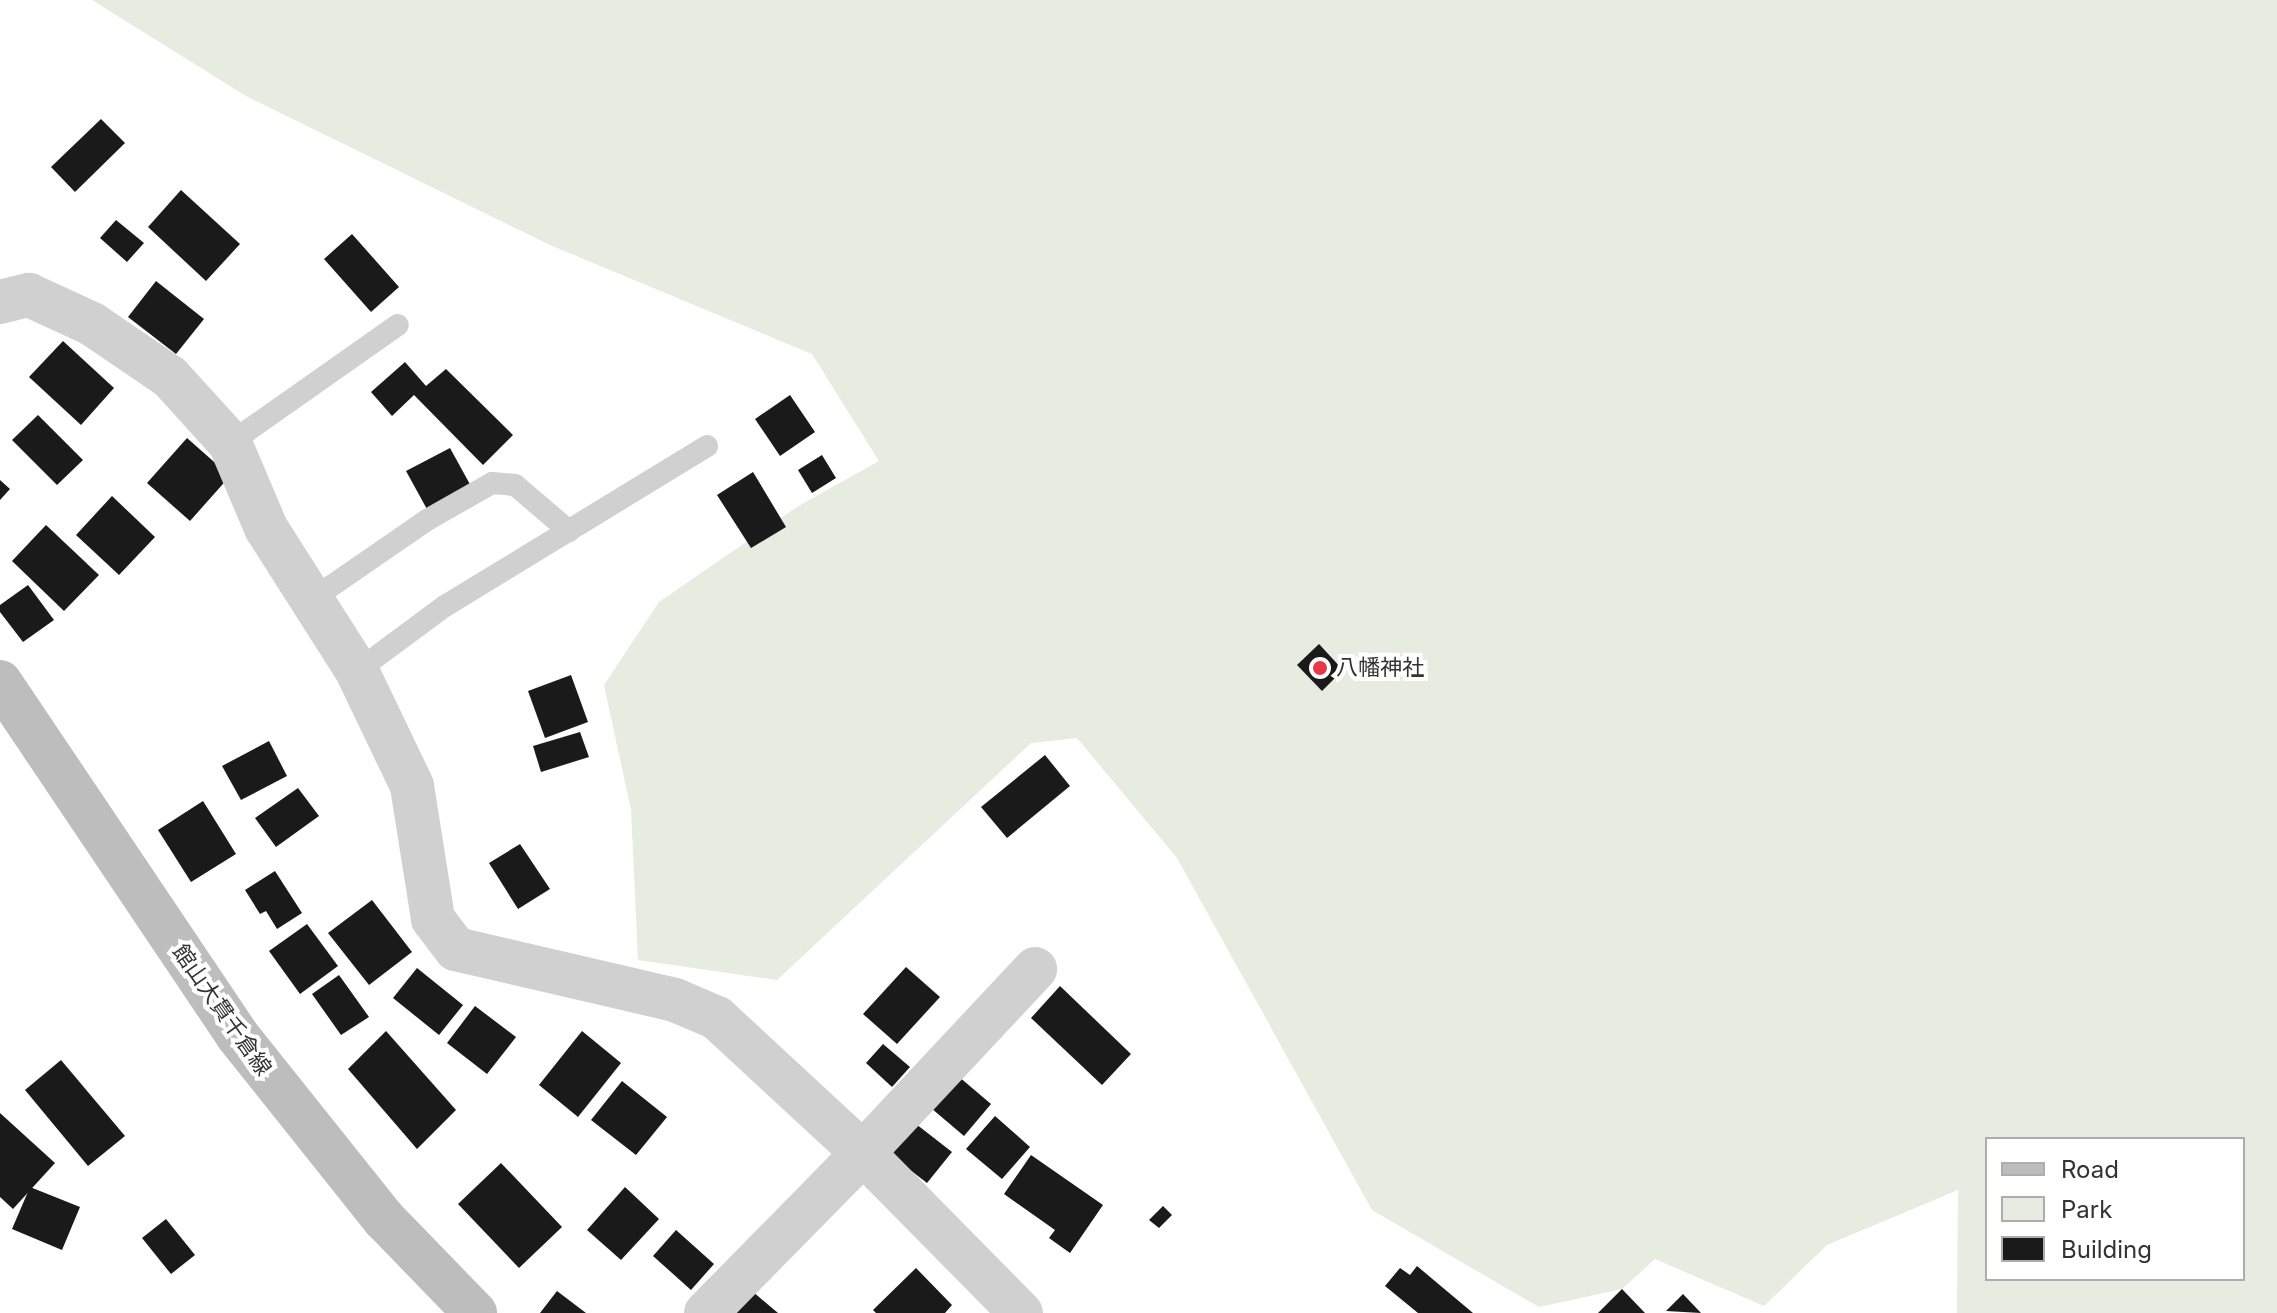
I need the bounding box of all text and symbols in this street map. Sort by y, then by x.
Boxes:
place label: 八幡神社 [1336,655,1424,681]
marker: 八幡神社 [1311,659,1329,677]
street label: 館山大貫千倉線 [167,939,277,1081]
legend [1985,1137,2245,1281]
text: Road [2061,1155,2119,1184]
text: Park [2061,1195,2112,1224]
text: Building [2061,1235,2152,1264]

